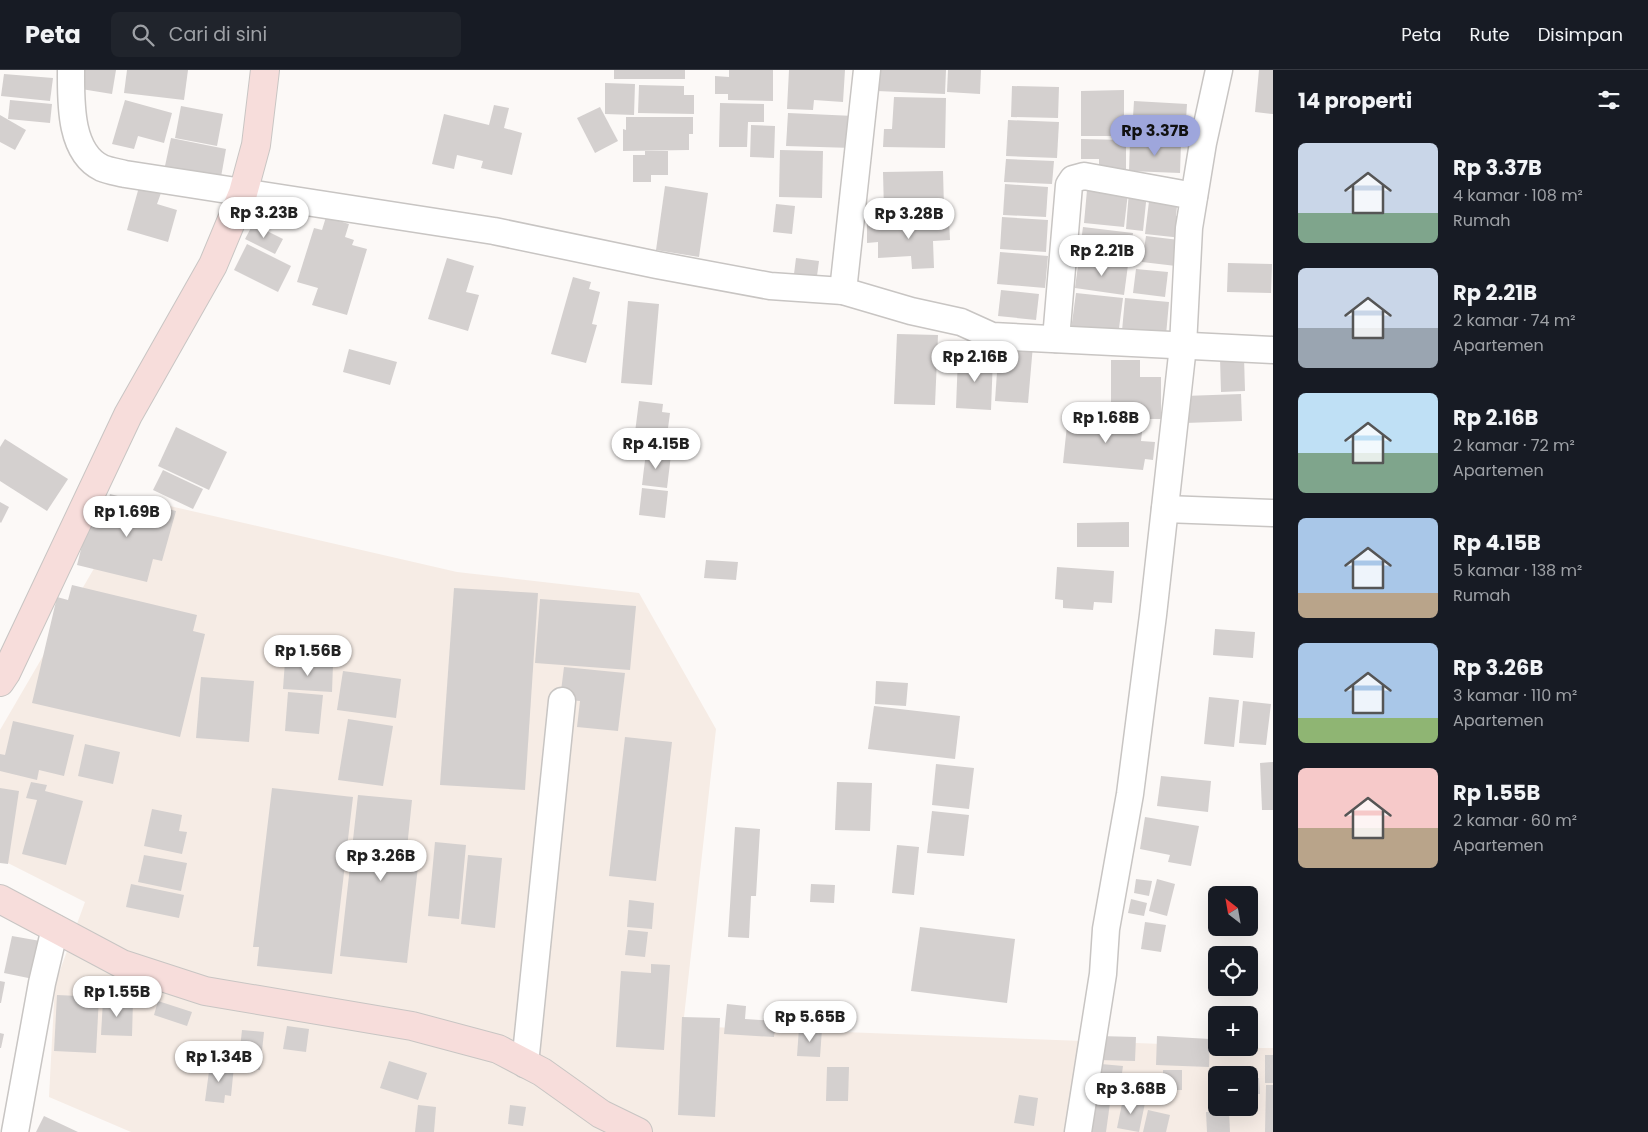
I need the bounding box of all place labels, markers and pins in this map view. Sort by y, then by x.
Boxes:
pin: Rp 3.37B [1103,114,1207,157]
pin: Rp 3.23B [212,196,316,239]
pin: Rp 3.28B [857,198,961,240]
pin: Rp 2.21B [1050,234,1154,277]
pin: Rp 2.16B [923,340,1027,383]
pin: Rp 1.68B [1054,402,1158,444]
pin: Rp 4.15B [604,428,708,470]
pin: Rp 1.69B [75,496,179,538]
pin: Rp 1.56B [256,634,360,677]
pin: Rp 3.26B [329,840,433,882]
pin: Rp 1.55B [65,976,169,1018]
pin: Rp 5.65B [758,1000,862,1043]
pin: Rp 1.34B [167,1040,271,1083]
pin: Rp 3.68B [1079,1072,1183,1115]

